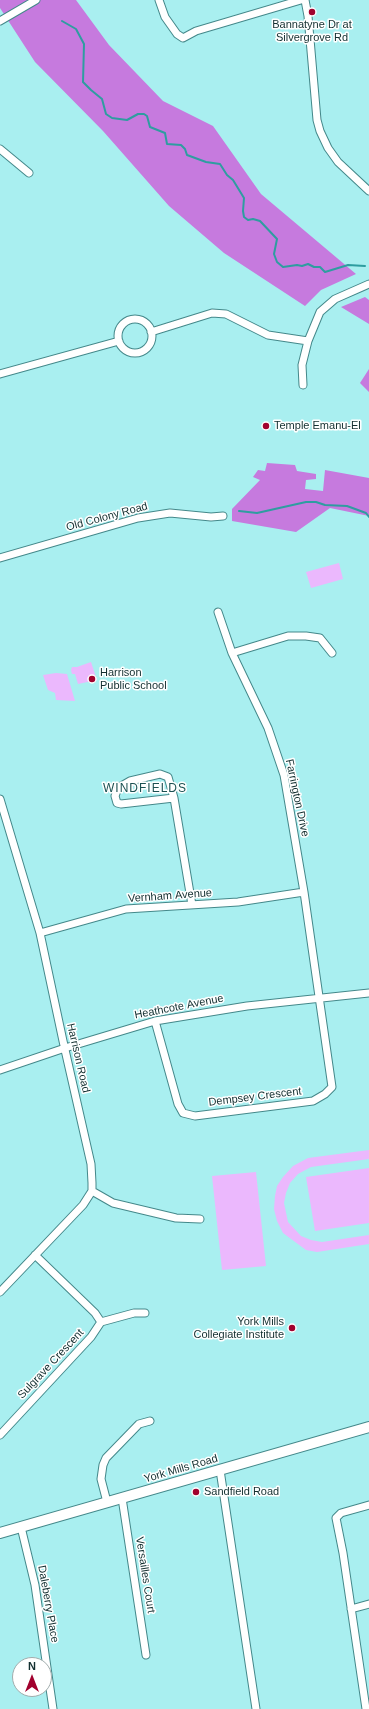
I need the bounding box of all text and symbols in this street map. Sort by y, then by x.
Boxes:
marker: Bannatyne Dr at Silvergrove Rd [307,7,317,17]
place label: Bannatyne Dr at Silvergrove Rd [272,18,352,44]
place label: Temple Emanu-El [274,419,361,433]
marker: Temple Emanu-El [261,421,271,431]
street label: Old Colony Road [65,500,149,534]
place label: Harrison Public School [100,666,167,692]
marker: Harrison Public School [87,674,97,684]
street label: Farrington Drive [282,758,312,838]
district label: WINDFIELDS [103,782,187,796]
street label: Vernham Avenue [128,886,212,906]
street label: Heathcote Avenue [133,992,225,1022]
street label: Harrison Road [64,1022,92,1094]
street label: Dempsey Crescent [208,1085,302,1109]
place label: York Mills Collegiate Institute [194,1315,284,1341]
marker: York Mills Collegiate Institute [287,1323,297,1333]
street label: Sulgrave Crescent [15,1326,87,1402]
street label: York Mills Road [143,1452,219,1486]
place label: Sandfield Road [204,1485,279,1499]
marker: Sandfield Road [191,1487,201,1497]
street label: Versailles Court [132,1536,158,1614]
street label: Daleberry Place [35,1564,61,1644]
north arrow [12,1657,52,1697]
text: N [28,1660,36,1672]

